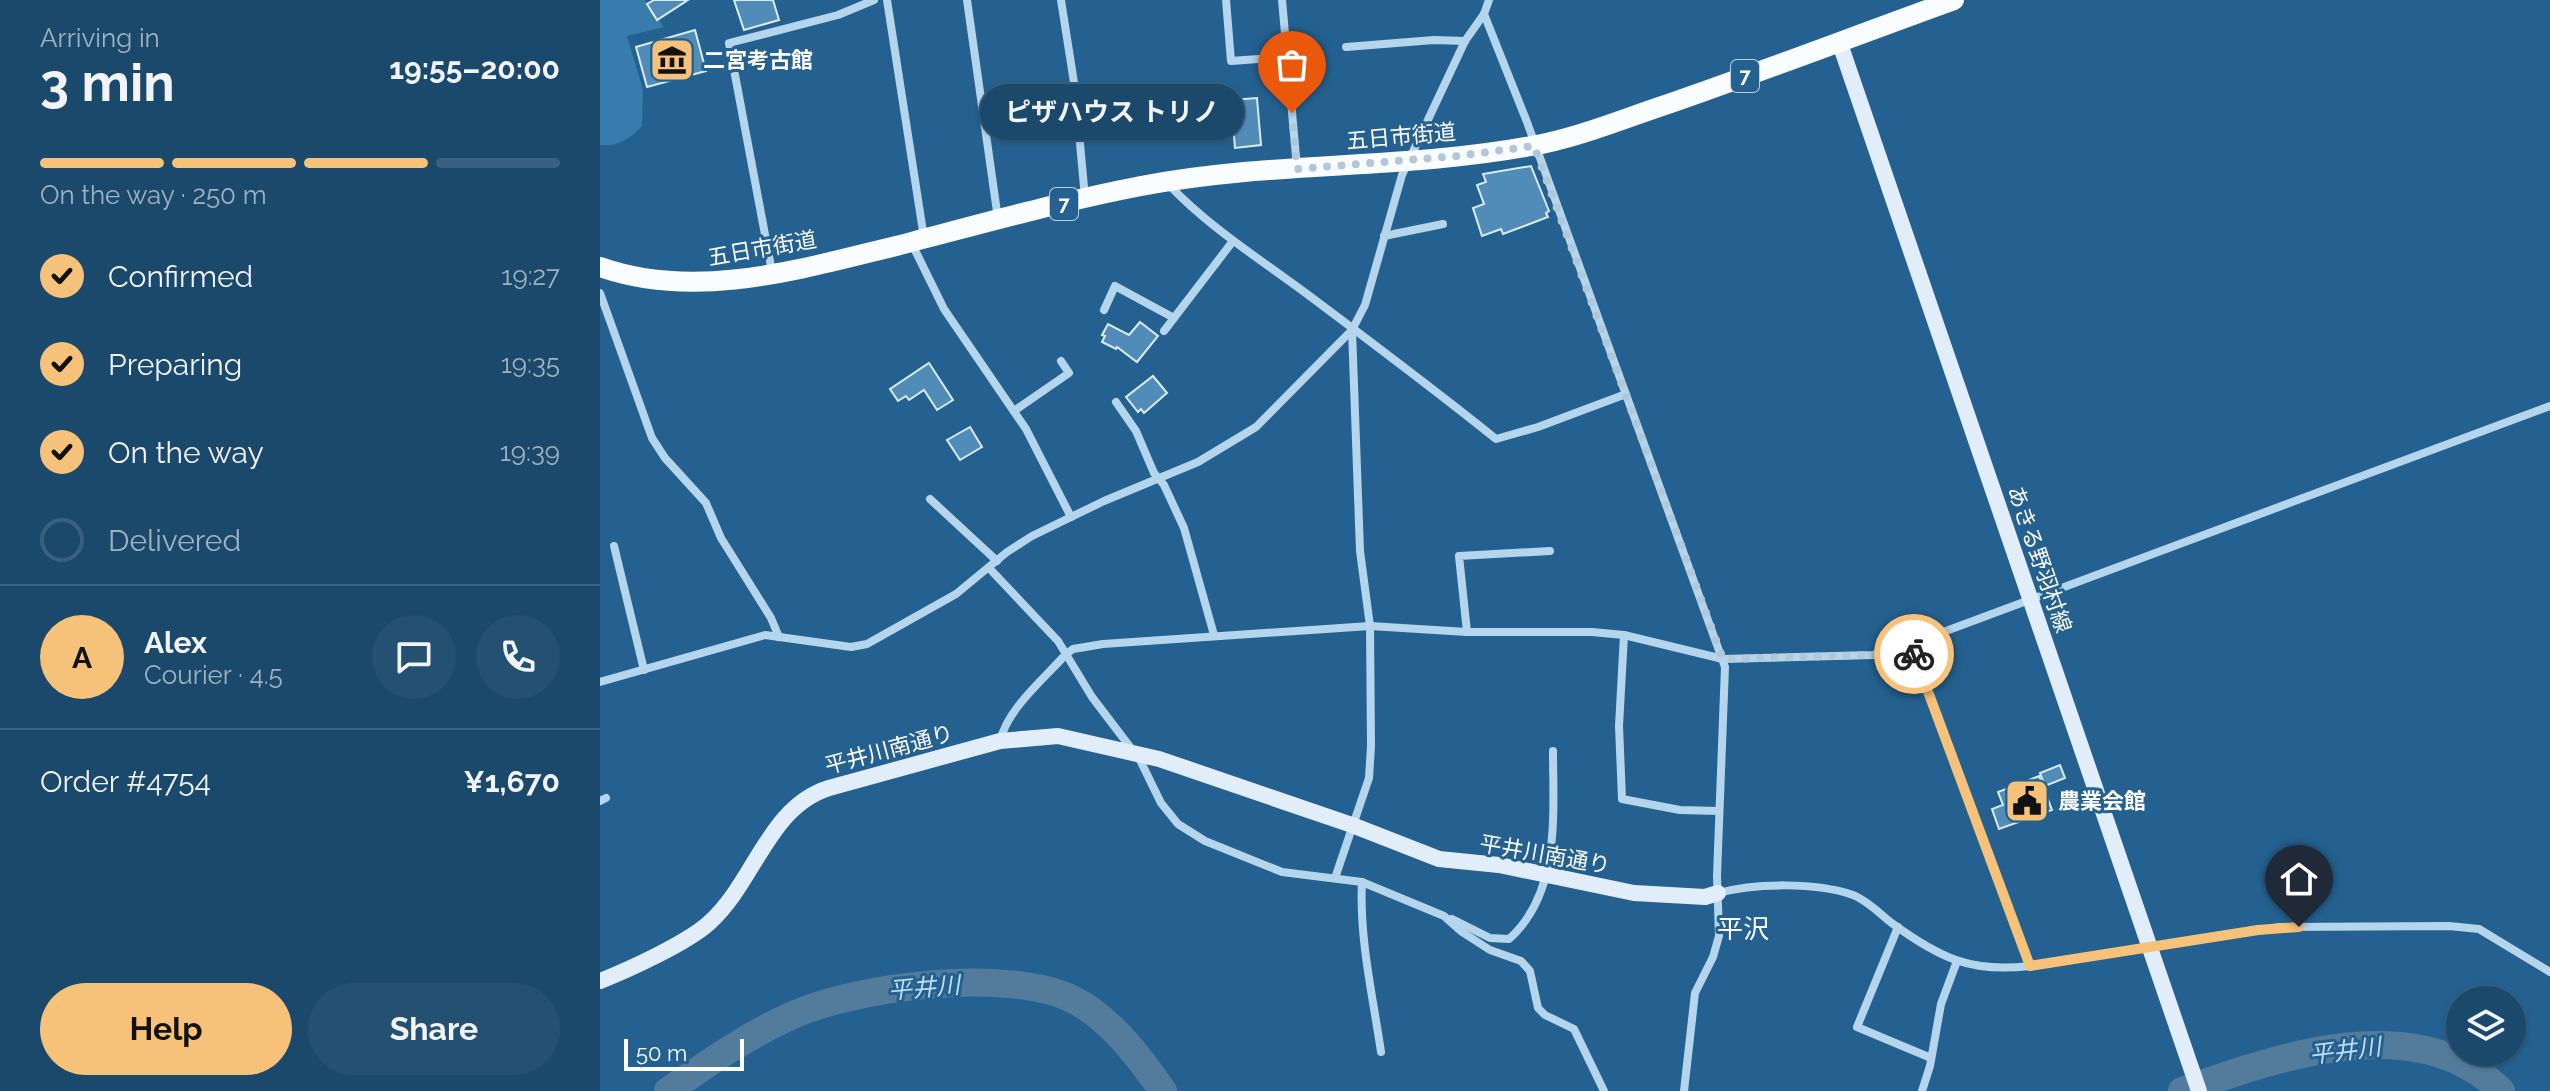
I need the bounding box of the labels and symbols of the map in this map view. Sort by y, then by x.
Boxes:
pin [1258,31,1326,113]
museum icon: 二宮考古館 [648,36,696,84]
place label: 二宮考古館 [703,47,813,73]
road number: 7 [1731,60,1759,92]
callout: ピザハウス トリノ [980,85,1244,141]
street label: 五日市街道 [1345,118,1457,154]
road number: 7 [1050,188,1078,220]
street label: 五日市街道 [706,226,818,270]
street label: あきる野羽村線 [2003,482,2077,636]
courier [1874,614,1954,694]
street label: 平井川南通り [822,719,956,779]
public building icon: 農業会館 [2003,777,2051,825]
place label: 農業会館 [2058,788,2146,814]
street label: 平井川南通り [1478,830,1612,878]
pin [2265,845,2333,927]
district label: 平沢 [1717,914,1769,944]
water label: 平井川 [887,970,964,1005]
water label: 平井川 [2307,1031,2385,1069]
scale bar [624,1035,744,1071]

